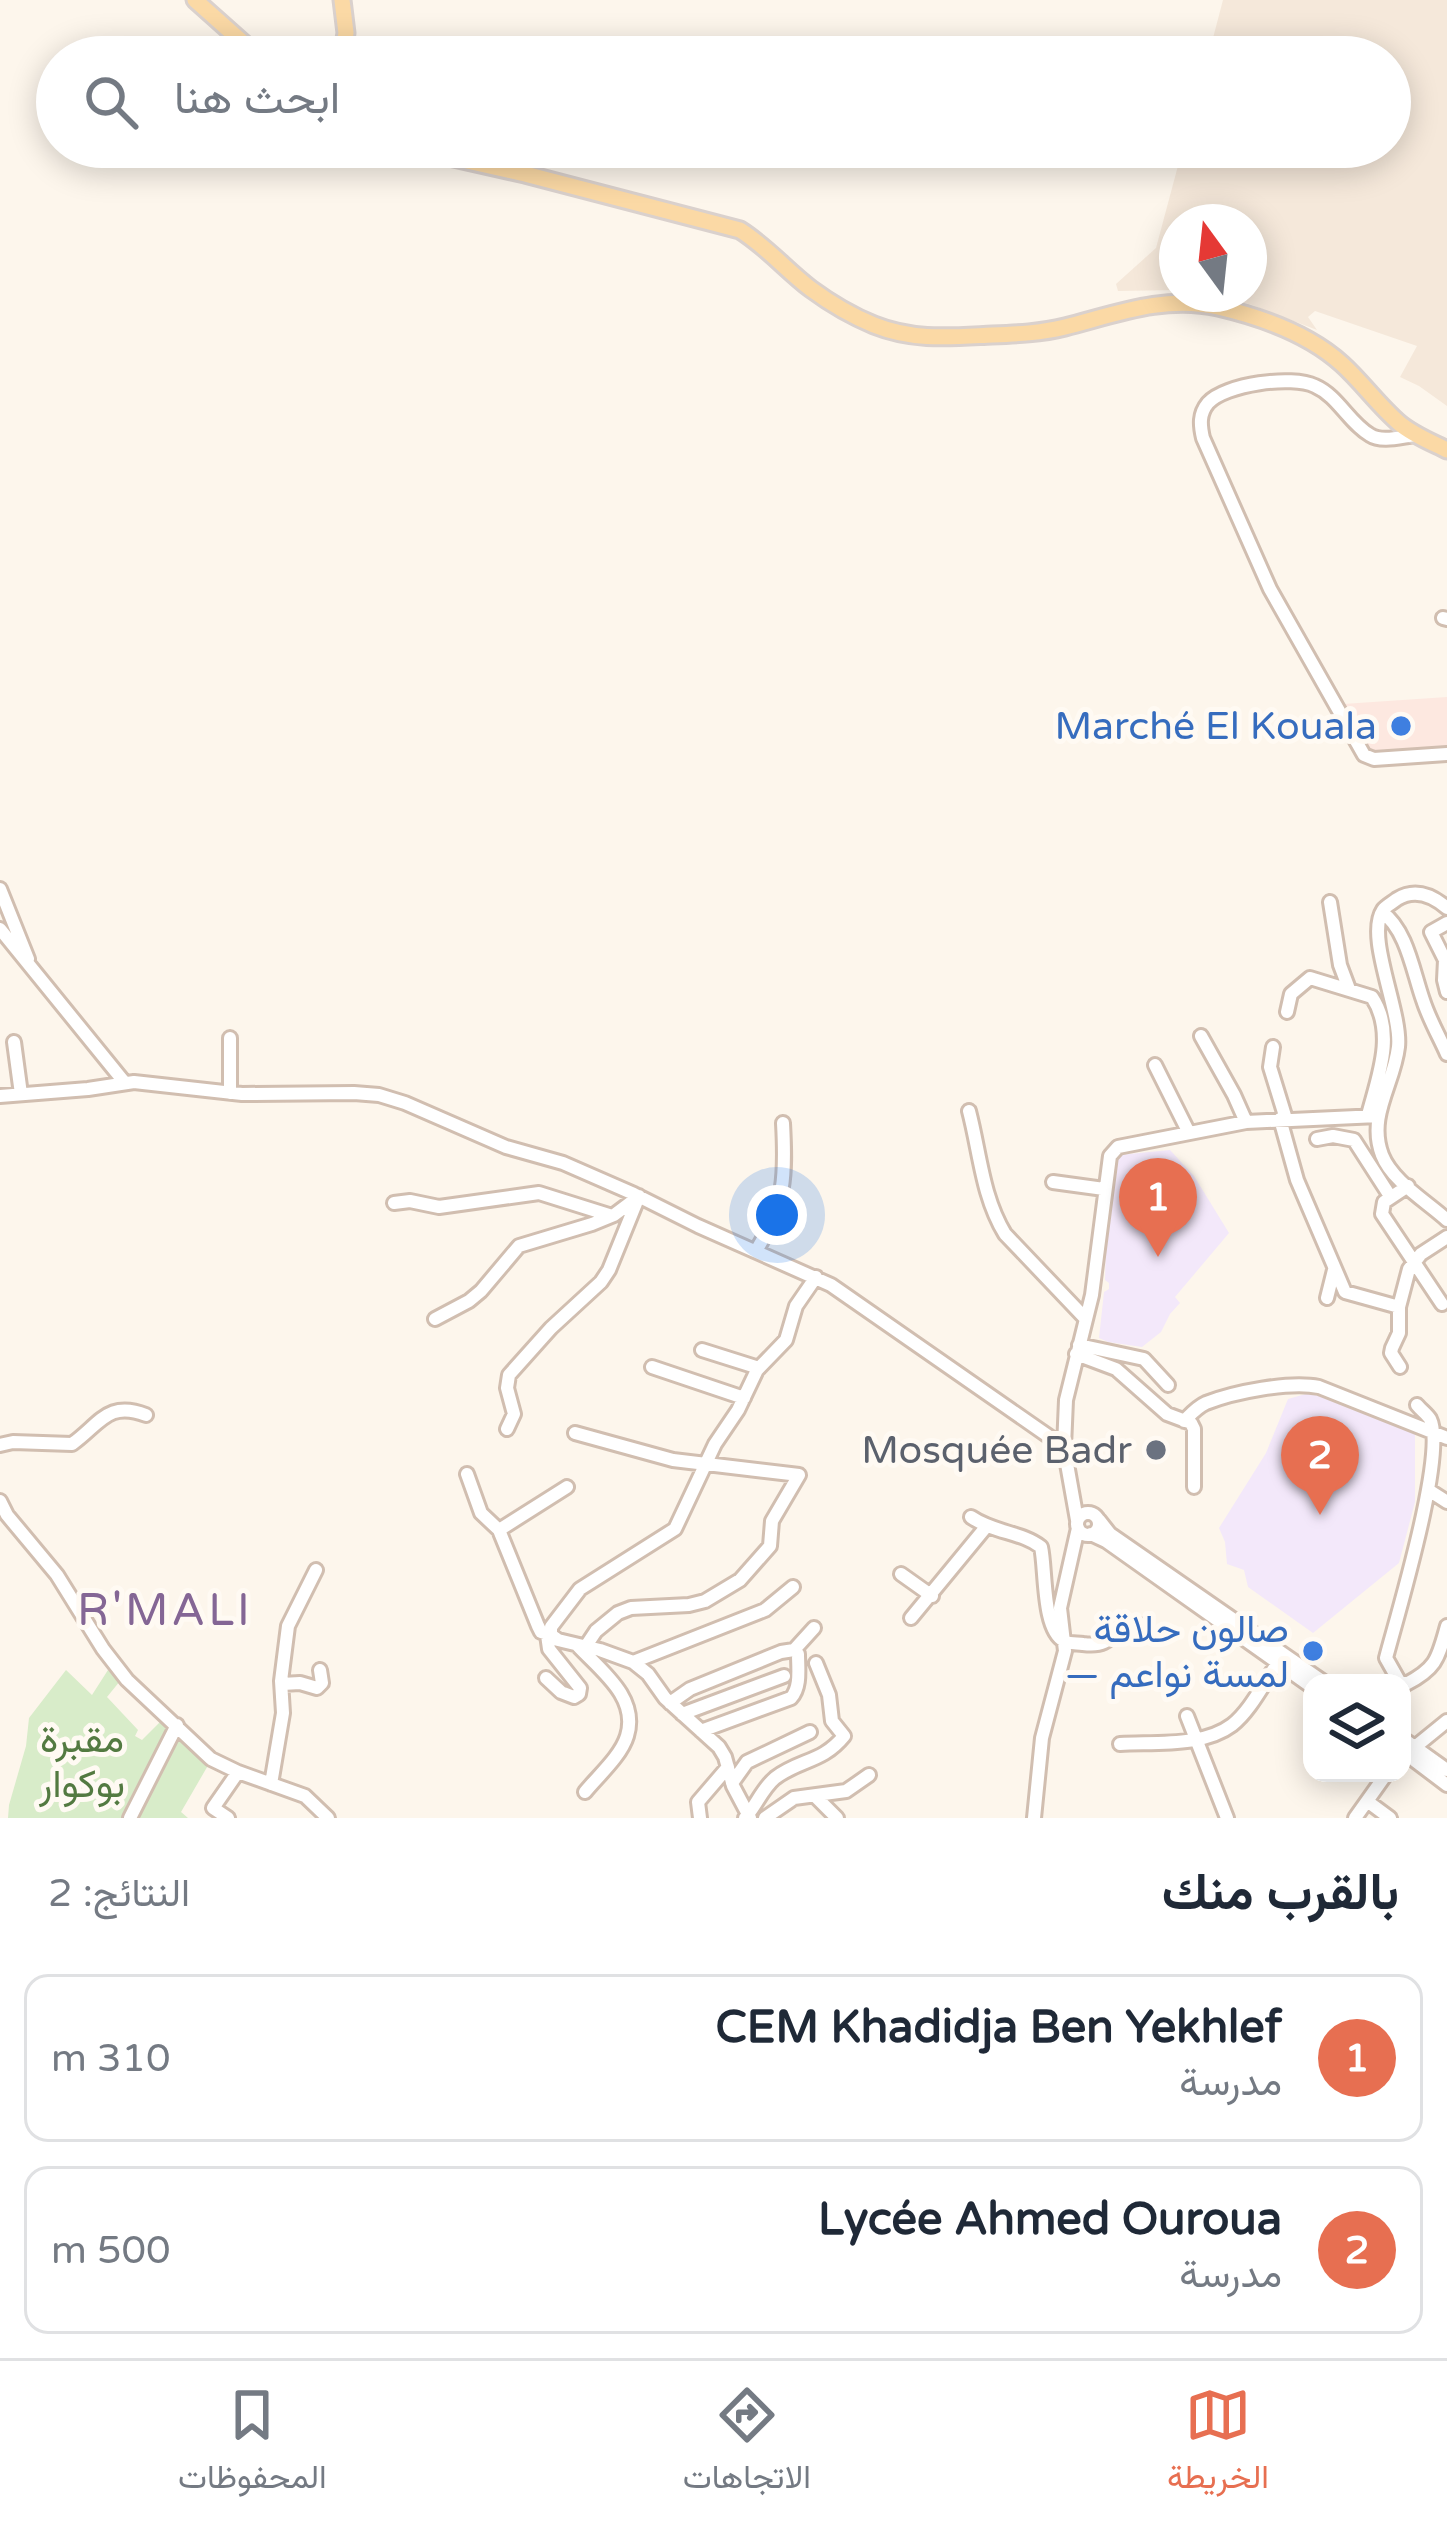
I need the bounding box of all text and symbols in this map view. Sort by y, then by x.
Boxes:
search box [36,36,1411,168]
icon: search [78,69,144,135]
text: ابحث هنا [174,72,340,126]
north arrow [1159,204,1267,312]
place label: Marché El Kouala [1054,703,1377,750]
marker: Marché El Kouala [1388,713,1414,739]
pin: 1 [1119,1158,1197,1257]
your location [747,1185,807,1245]
pin: 2 [1281,1416,1359,1515]
place label: Mosquée Badr [861,1427,1132,1474]
marker: Mosquée Badr [1143,1437,1169,1463]
district label: R'MALI [77,1584,253,1638]
place label: صالون حلاقة — لمسة نواعم [1065,1606,1289,1699]
marker: صالون حلاقة — لمسة نواعم [1300,1638,1326,1664]
map controls [1303,1674,1411,1782]
button: layers [1303,1674,1411,1782]
park label: مقبرة بوكوار [38,1716,125,1808]
text: بالقرب منك [1162,1862,1399,1924]
text: النتائج: 2 [48,1870,190,1917]
text: CEM Khadidja Ben Yekhlef [715,2001,1282,2055]
text: 310 m [51,2035,170,2082]
text: 1 [1345,2035,1369,2082]
text: مدرسة [1179,2059,1282,2106]
text: Lycée Ahmed Ouroua [818,2193,1282,2247]
text: 500 m [51,2227,170,2274]
text: 2 [1345,2227,1369,2274]
text: مدرسة [1179,2251,1282,2298]
tab: المحفوظات [178,2382,327,2506]
tab: الاتجاهات [683,2382,811,2506]
tab: الخريطة [1167,2382,1269,2506]

